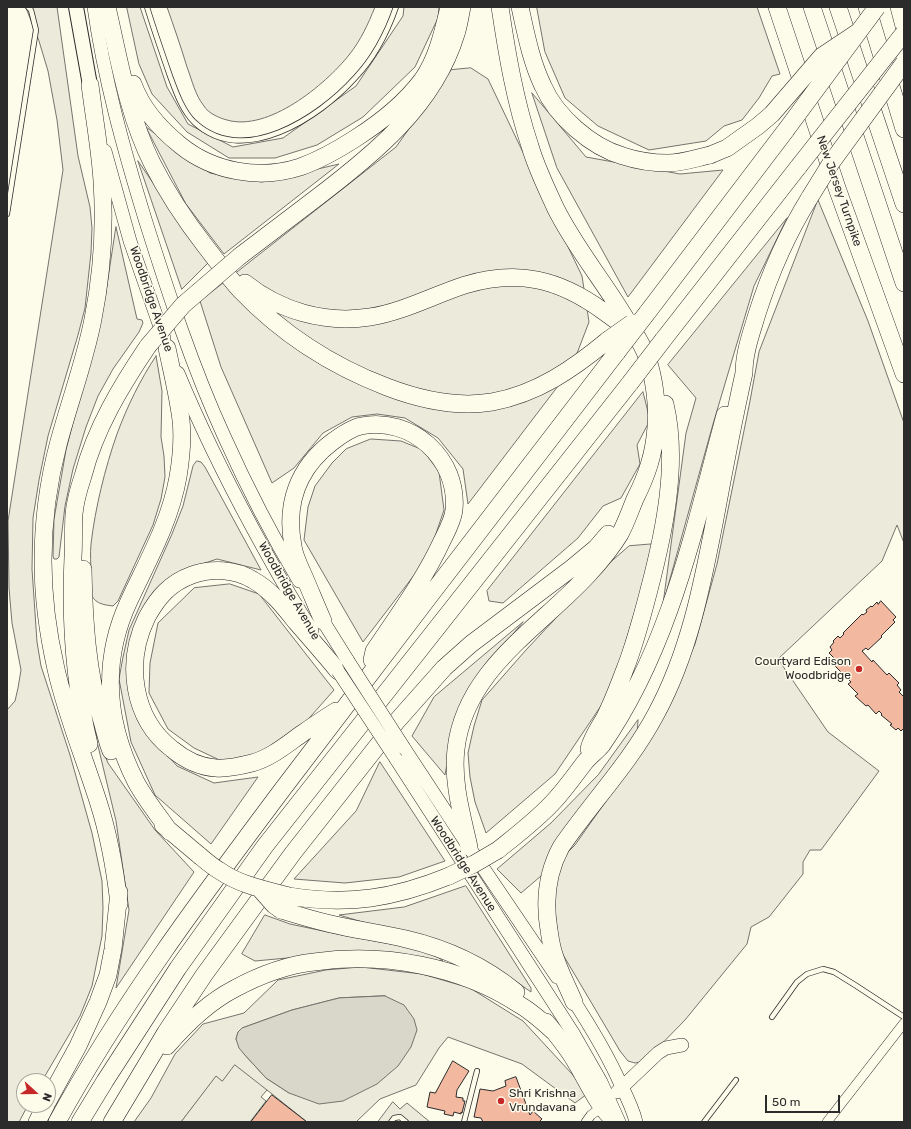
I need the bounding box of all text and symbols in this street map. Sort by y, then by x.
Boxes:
street label: New Jersey Turnpike [813,134,865,248]
street label: Woodbridge Avenue [126,244,176,354]
street label: Woodbridge Avenue [255,539,323,643]
place label: Courtyard Edison Woodbridge [755,655,851,683]
marker: Courtyard Edison Woodbridge [854,664,864,674]
street label: Woodbridge Avenue [427,814,499,914]
north arrow [16,1073,56,1113]
place label: Shri Krishna Vrundavana [509,1087,576,1115]
scale bar [767,1087,842,1113]
text: N [39,1091,54,1103]
text: 50 m [772,1095,800,1109]
marker: Shri Krishna Vrundavana [496,1096,506,1106]

